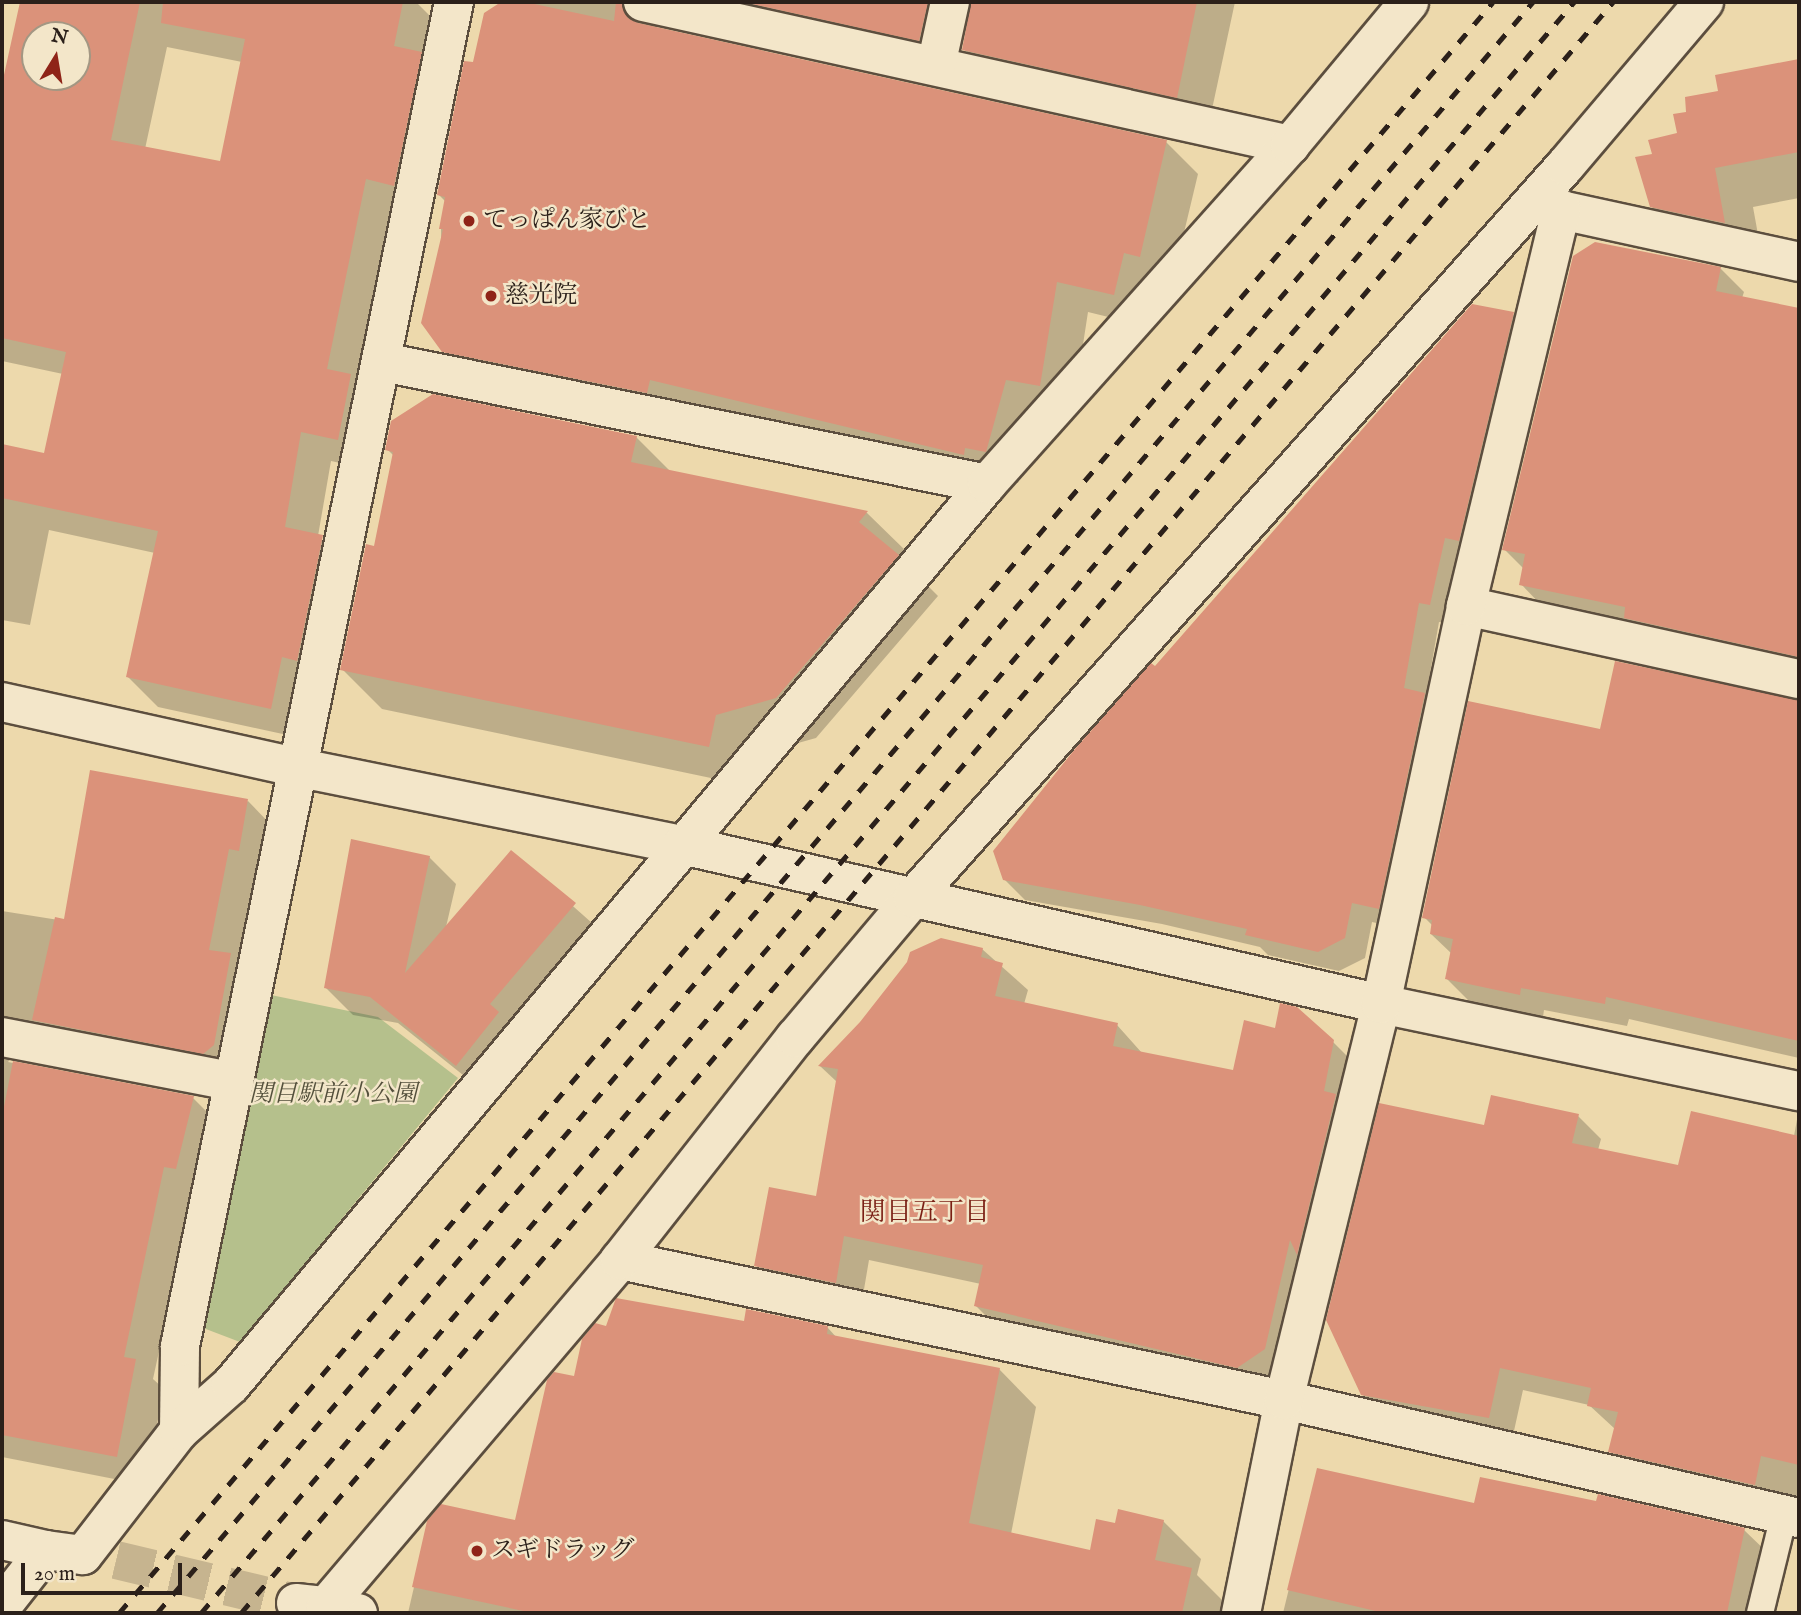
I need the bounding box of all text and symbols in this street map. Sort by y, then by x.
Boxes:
north arrow [21,21,91,91]
text: N [49,24,70,51]
place label: てっぱん家びと [483,207,651,235]
marker: てっぱん家びと [461,213,477,229]
place label: 慈光院 [505,282,577,310]
marker: 慈光院 [483,288,499,304]
park label: 関目駅前小公園 [249,1081,417,1109]
district label: 関目五丁目 [860,1197,990,1229]
place label: スギドラッグ [491,1537,635,1565]
marker: スギドラッグ [469,1543,485,1559]
scale bar [24,1548,186,1592]
text: 20 m [34,1561,75,1588]

